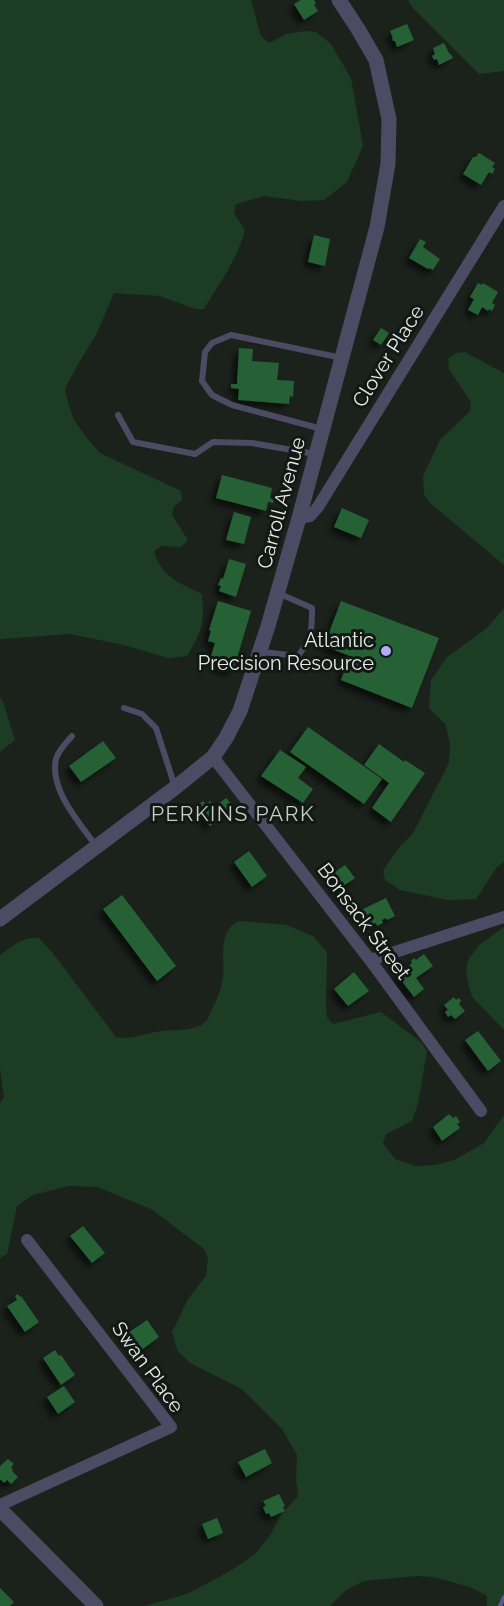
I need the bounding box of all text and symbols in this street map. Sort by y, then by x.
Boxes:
street label: Clover Place [347,300,429,411]
street label: Carroll Avenue [252,434,310,571]
place label: Atlantic Precision Resource [198,628,374,675]
marker: Atlantic Precision Resource [379,644,393,658]
district label: PERKINS PARK [151,801,315,826]
street label: Bonsack Street [312,858,416,984]
street label: Swan Place [107,1317,189,1417]

